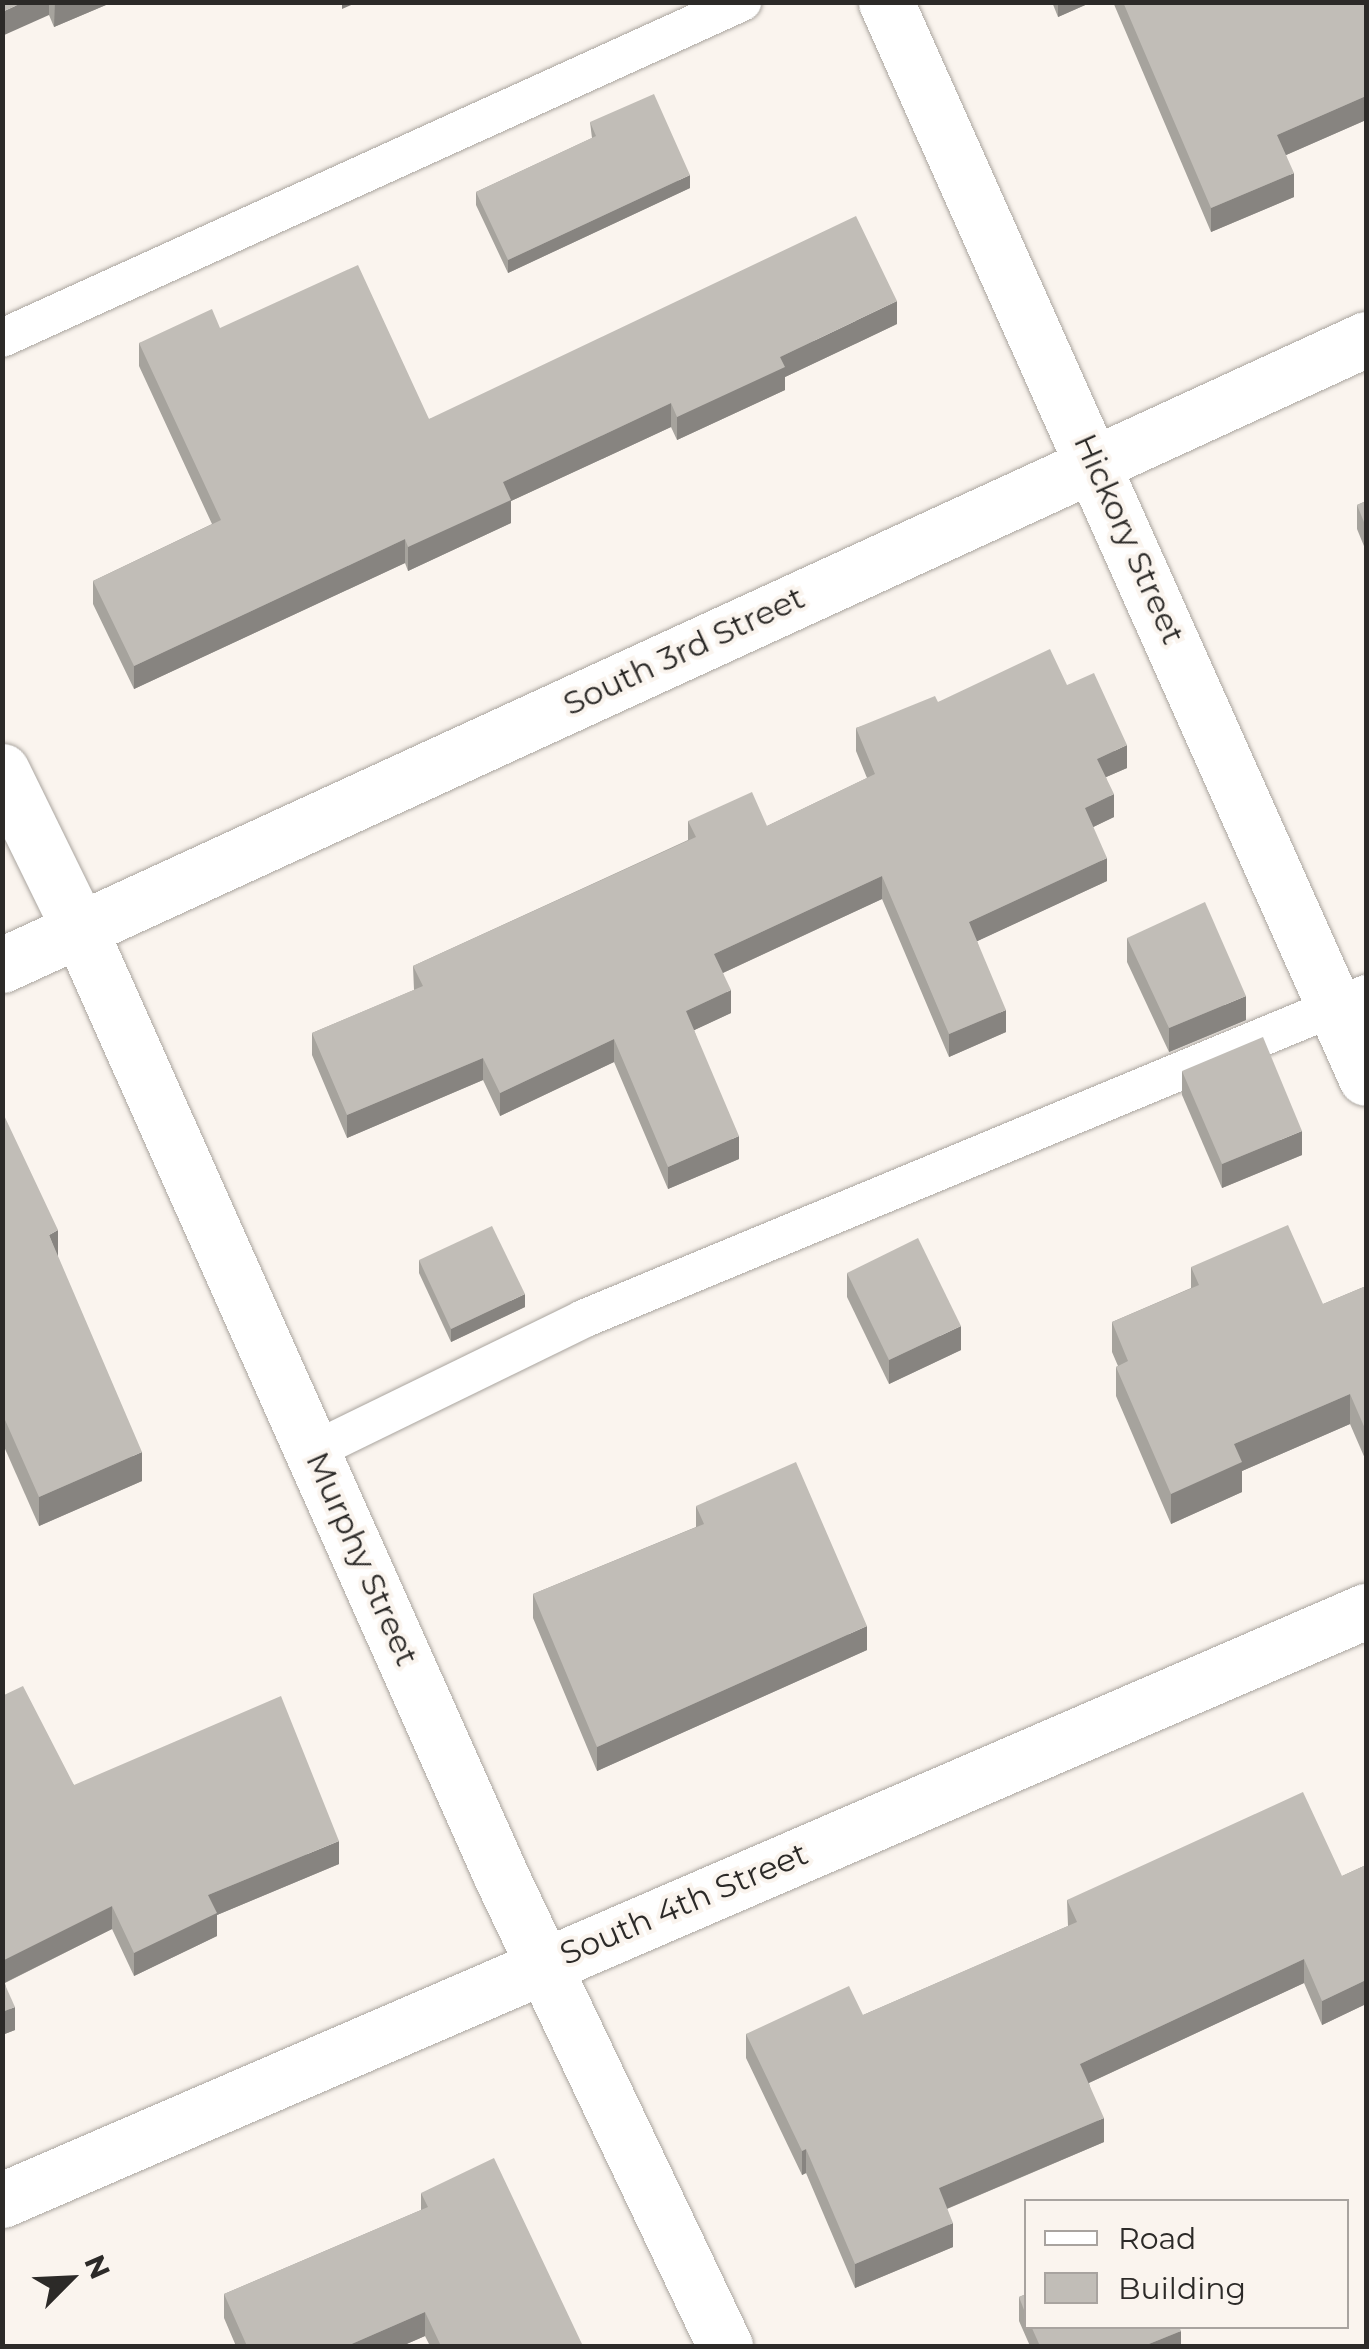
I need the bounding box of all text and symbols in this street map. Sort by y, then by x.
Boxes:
street label: Hickory Street [1065,428,1193,650]
street label: South 3rd Street [557,578,811,724]
street label: Murphy Street [298,1446,426,1672]
street label: South 4th Street [554,1835,814,1973]
legend [1024,2199,1349,2329]
text: Road [1118,2220,1196,2257]
north arrow [20,2229,120,2329]
text: N [77,2250,118,2284]
text: Building [1118,2270,1246,2307]

